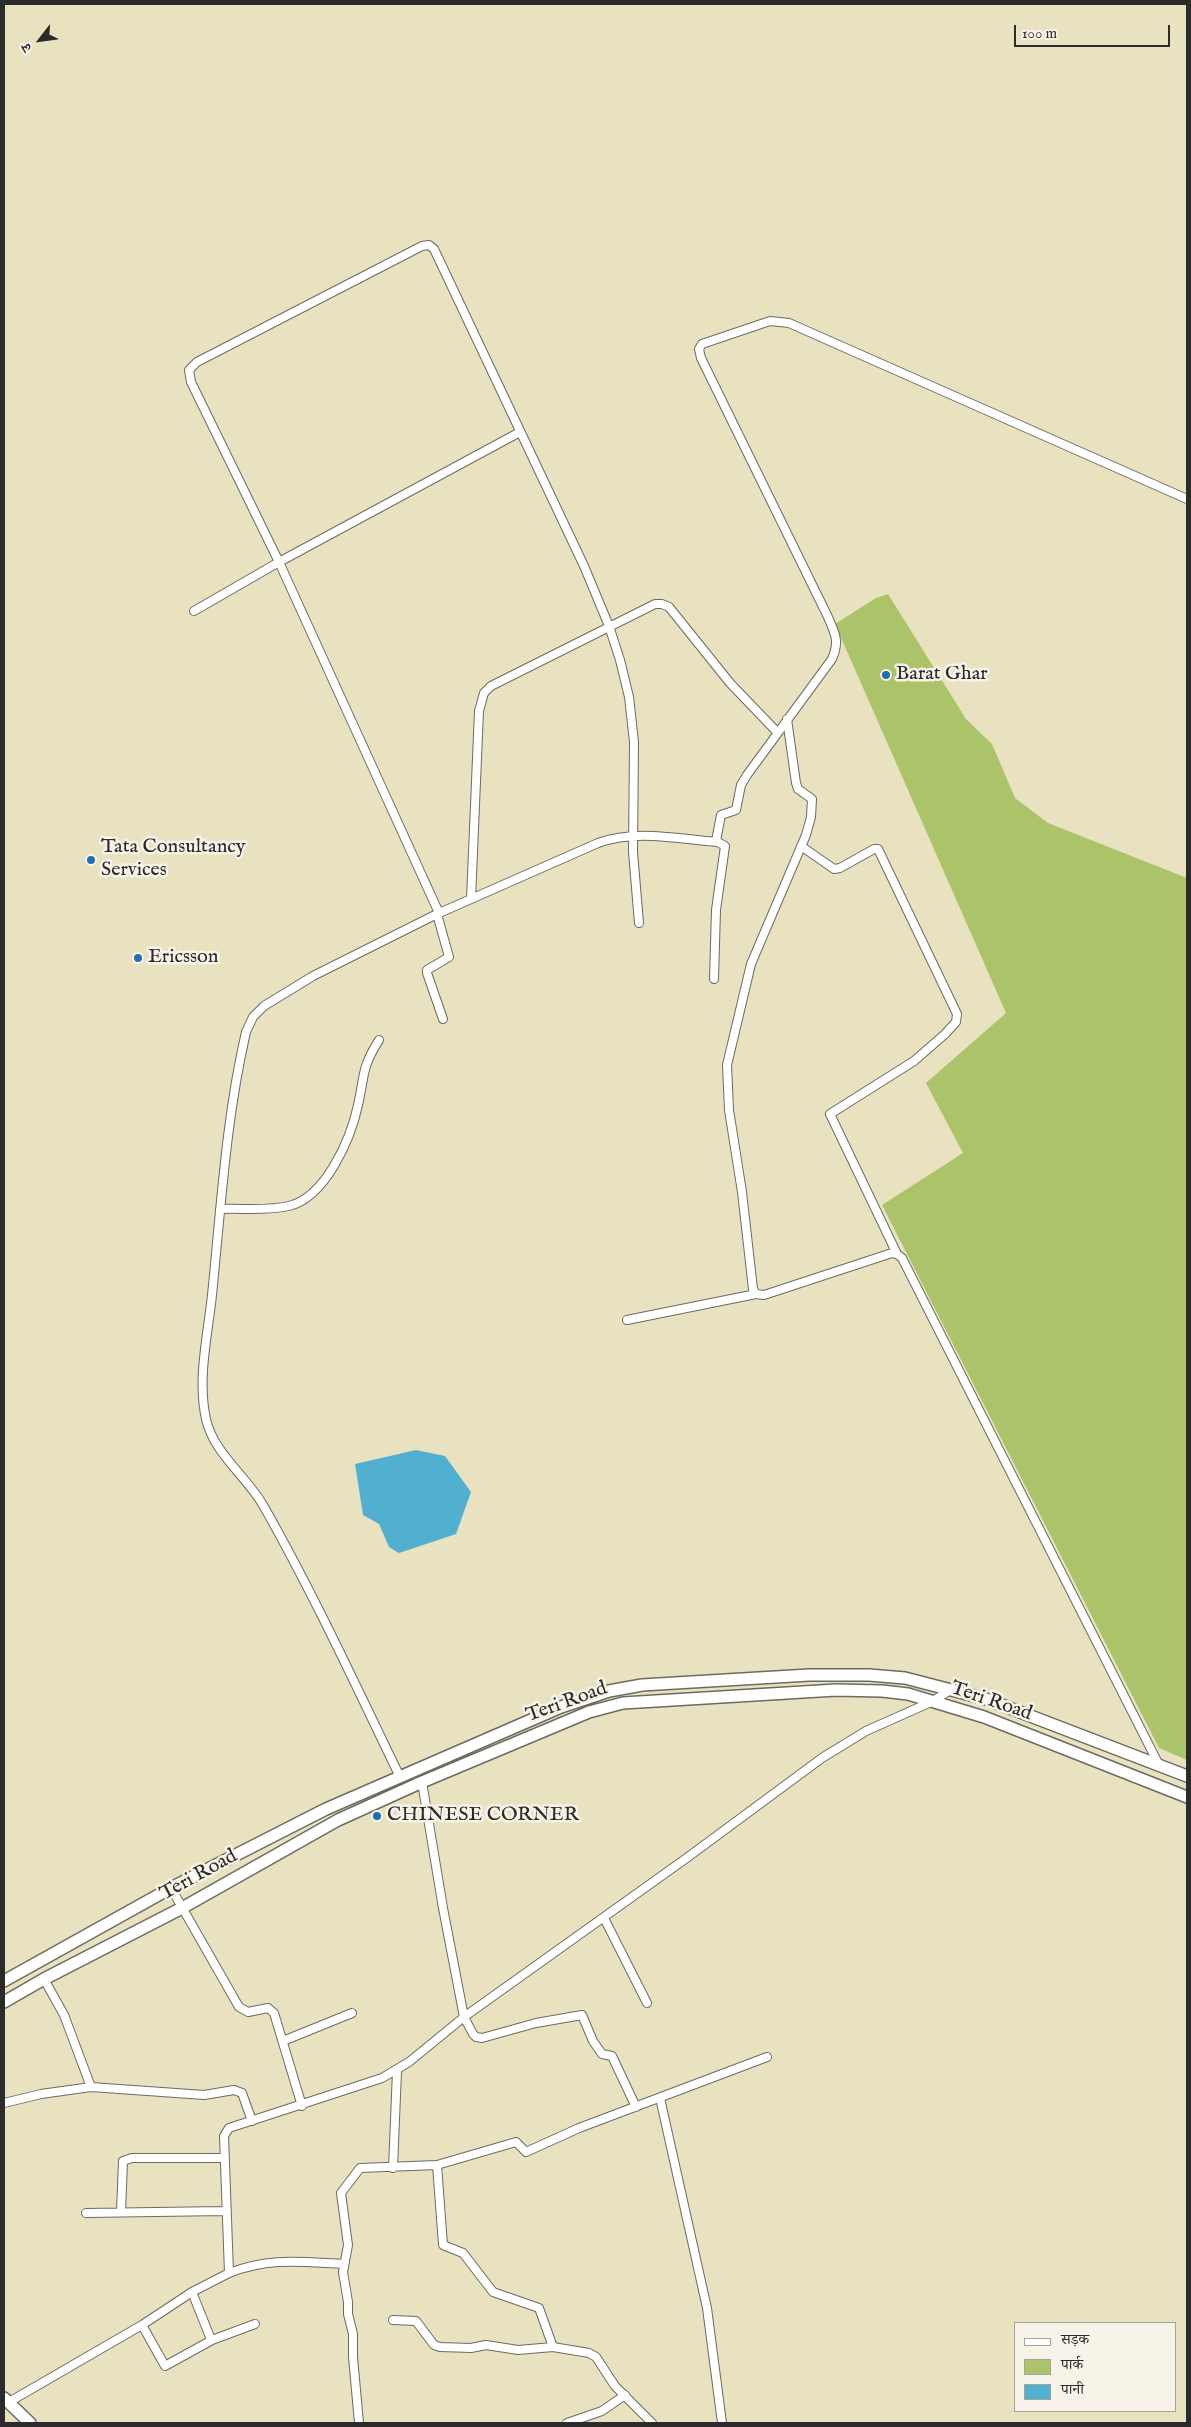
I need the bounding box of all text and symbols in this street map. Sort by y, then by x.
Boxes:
north arrow [15,15,65,65]
scale bar [1016,15,1172,47]
text: 100 m [1022,24,1057,43]
text: उ [17,40,37,55]
place label: Barat Ghar [896,663,988,687]
marker: Barat Ghar [880,669,892,681]
place label: Tata Consultancy Services [101,836,246,883]
marker: Tata Consultancy Services [85,854,97,866]
place label: Ericsson [148,946,218,970]
marker: Ericsson [132,952,144,964]
street label: Teri Road [523,1677,611,1729]
street label: Teri Road [947,1677,1035,1727]
place label: CHINESE CORNER [387,1804,579,1828]
marker: CHINESE CORNER [371,1810,383,1822]
street label: Teri Road [156,1845,242,1907]
legend [1014,2322,1176,2412]
text: सड़क [1061,2330,1089,2349]
text: पार्क [1061,2355,1083,2374]
text: पानी [1061,2380,1084,2399]

